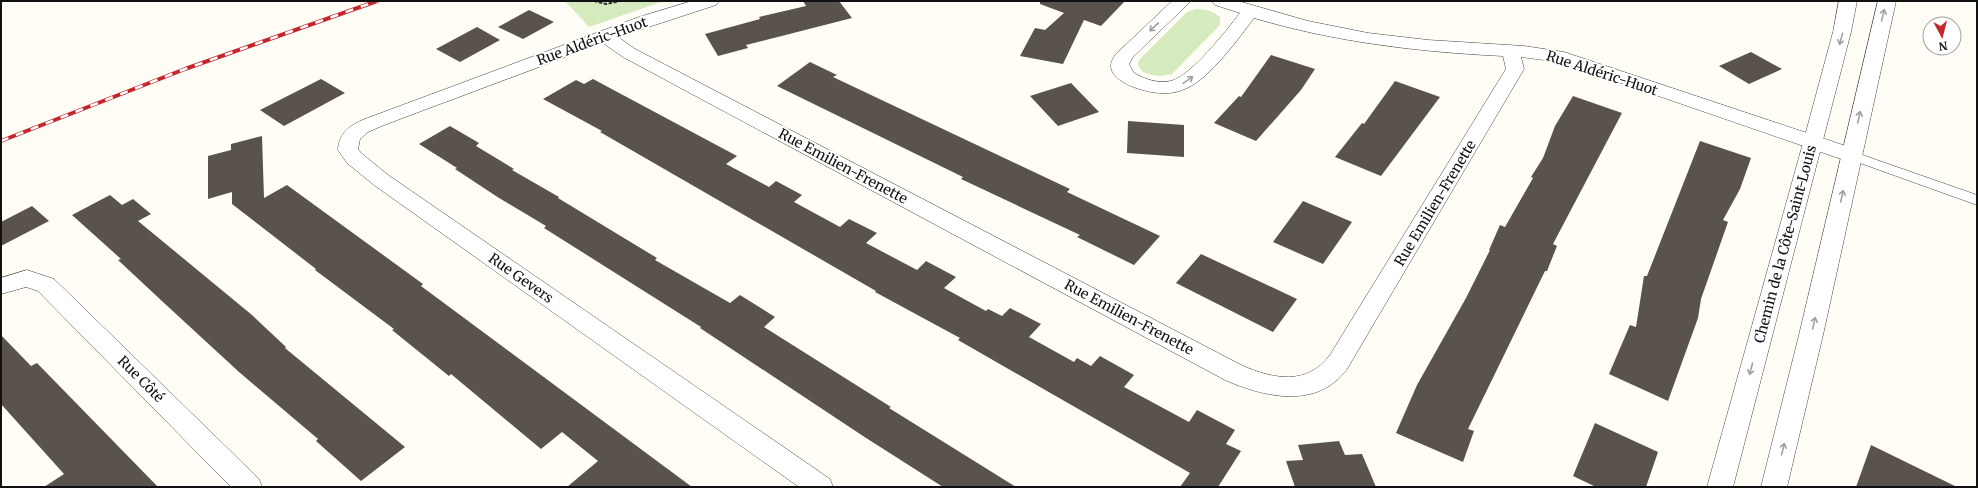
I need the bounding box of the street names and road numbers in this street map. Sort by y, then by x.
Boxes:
street label: Rue Aldéric-Huot [534,12,650,69]
street label: Rue Aldéric-Huot [1544,46,1661,100]
street label: Rue Emilien-Frenette [775,124,911,208]
street label: Rue Emilien-Frenette [1390,137,1480,269]
street label: Chemin de la Côte-Saint-Louis [1750,143,1820,345]
street label: Rue Gevers [485,249,557,307]
street label: Rue Emilien-Frenette [1061,275,1197,359]
street label: Rue Côté [114,352,168,406]

